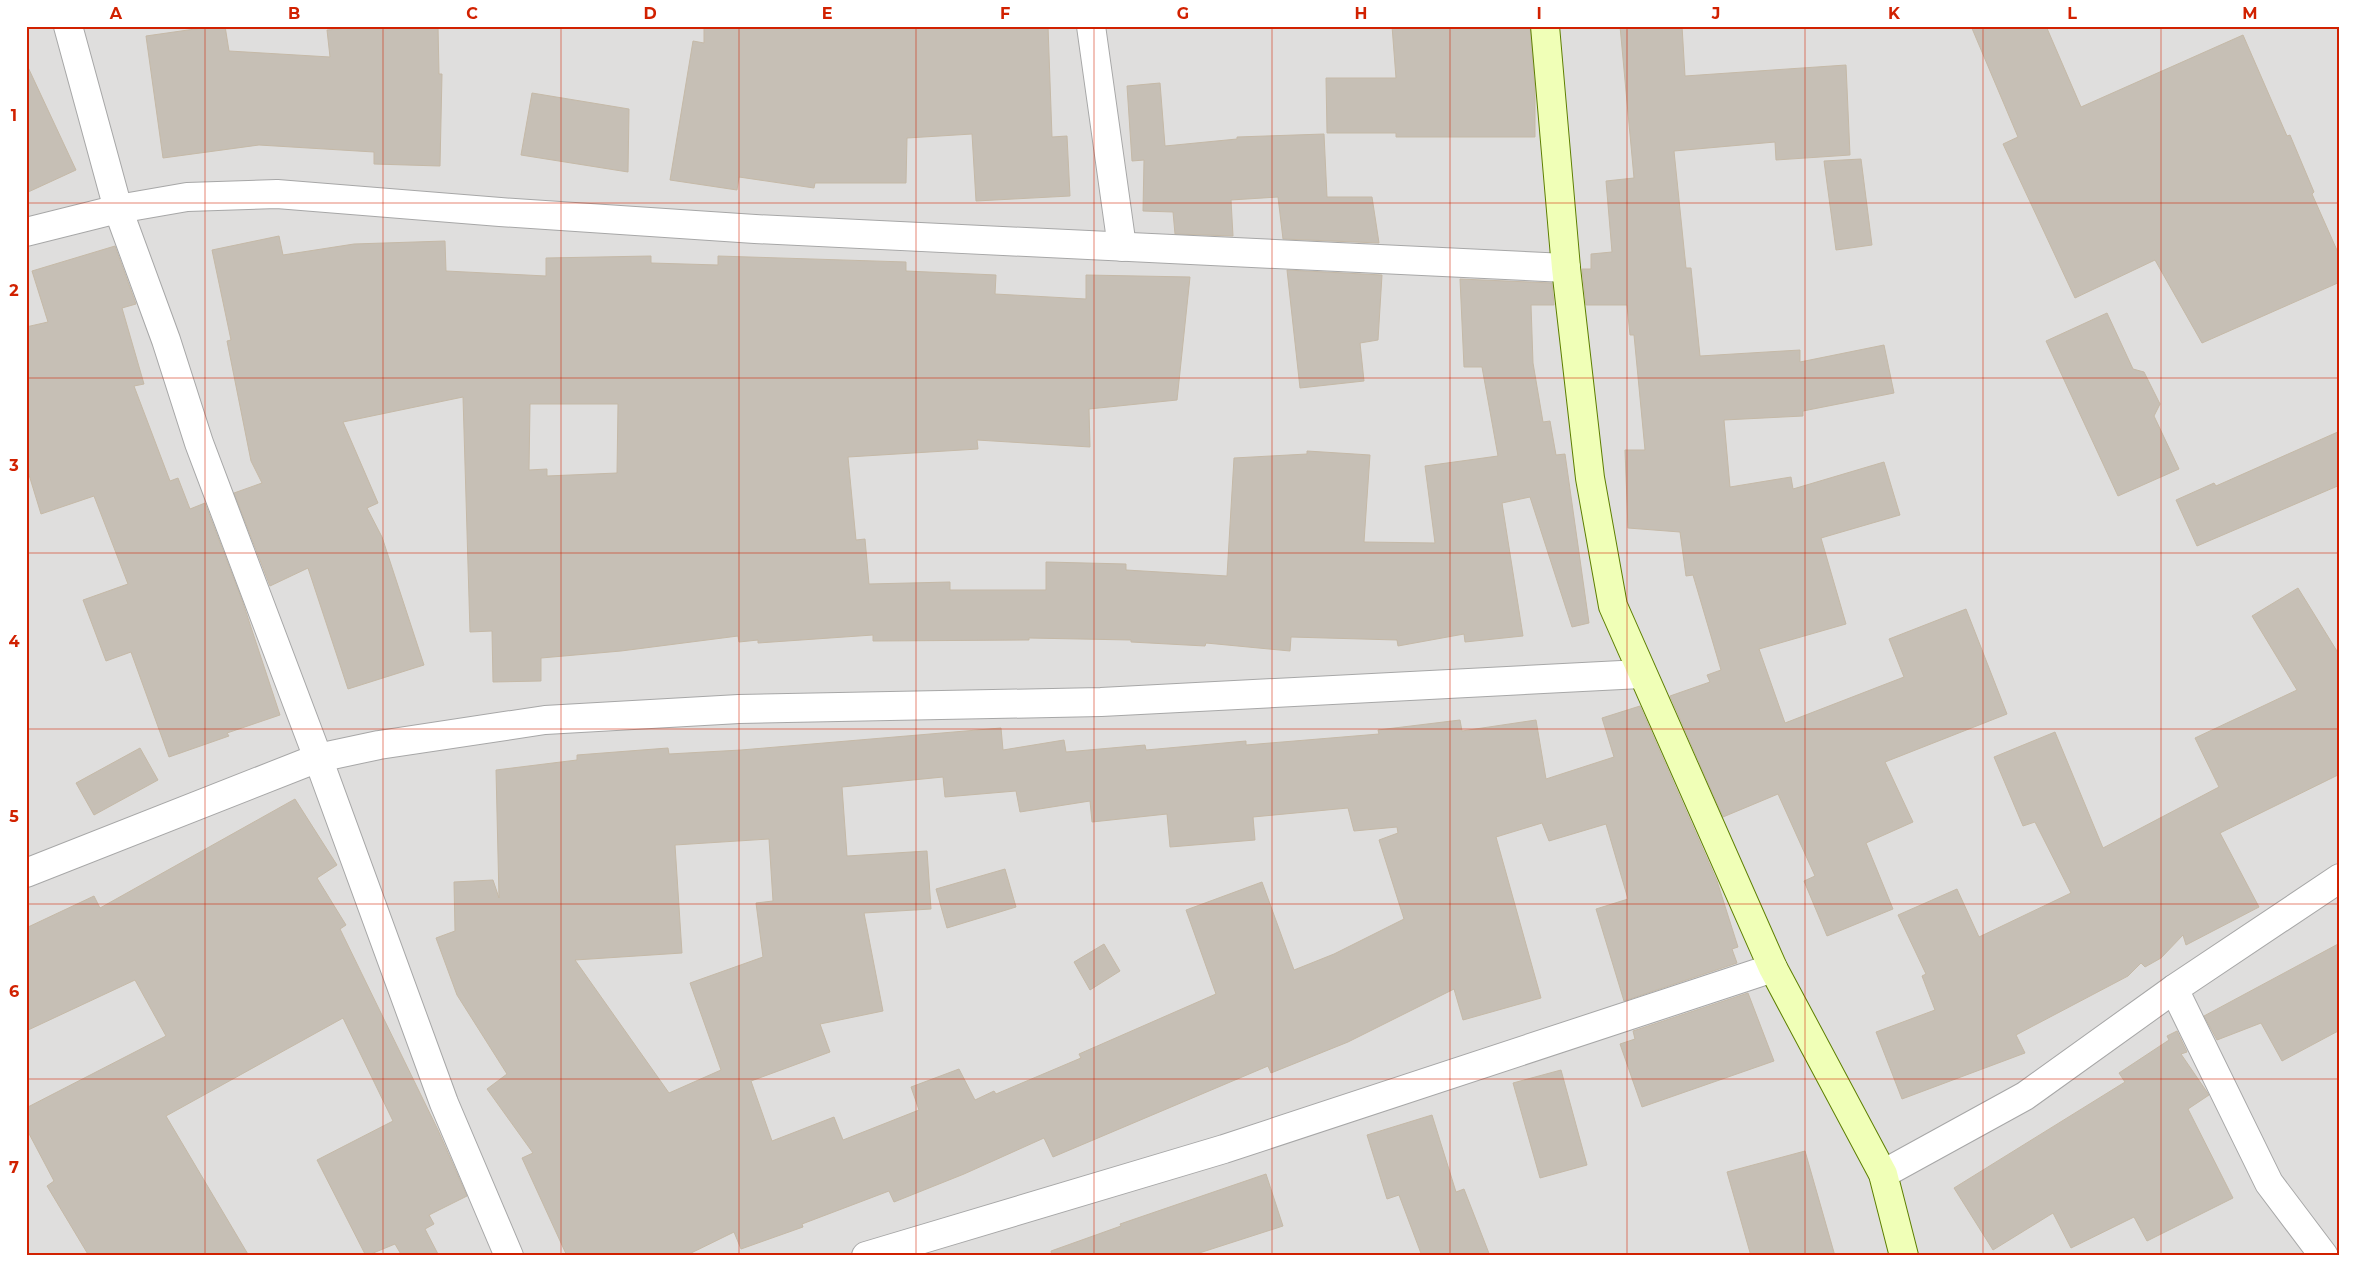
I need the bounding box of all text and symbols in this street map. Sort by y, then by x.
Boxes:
text: A [109,4,123,23]
text: B [288,4,300,23]
text: C [466,4,478,23]
text: D [643,4,657,23]
text: E [822,4,832,23]
text: F [1000,4,1010,23]
text: G [1177,4,1189,23]
text: H [1355,4,1367,23]
text: I [1536,4,1542,23]
text: J [1711,4,1720,23]
text: K [1888,4,1901,23]
text: L [2067,4,2077,23]
text: M [2242,4,2258,23]
text: 1 [11,106,17,125]
text: 2 [9,281,19,300]
text: 3 [8,456,19,475]
text: 4 [8,632,20,651]
text: 5 [9,807,19,826]
text: 6 [9,982,19,1001]
text: 7 [9,1158,19,1177]

